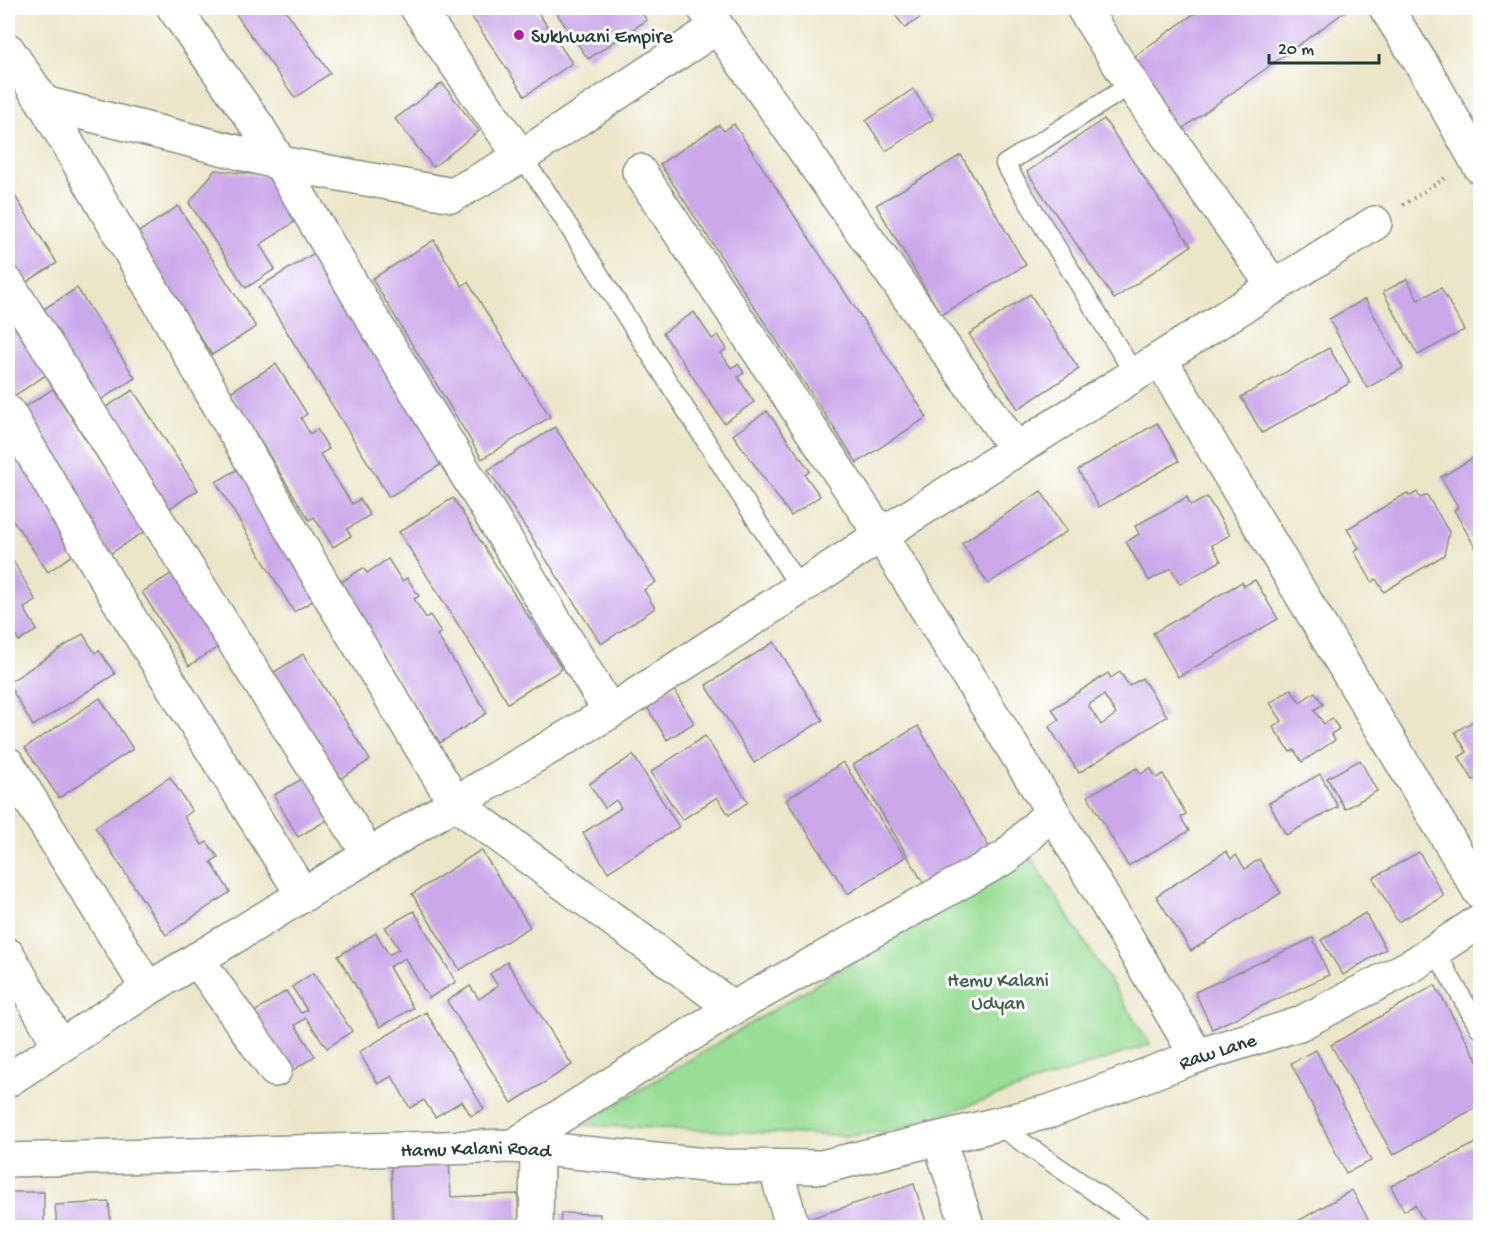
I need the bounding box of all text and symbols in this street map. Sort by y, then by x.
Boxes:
place label: Sukhwani Empire [531,27,673,50]
scale bar [1269,27,1378,65]
marker: Sukhwani Empire [512,28,526,42]
text: 20 m [1278,40,1314,61]
park label: Hemu Kalani Udyan [947,971,1049,1017]
street label: Raw Lane [1176,1030,1260,1077]
street label: Hamu Kalani Road [400,1138,554,1165]

